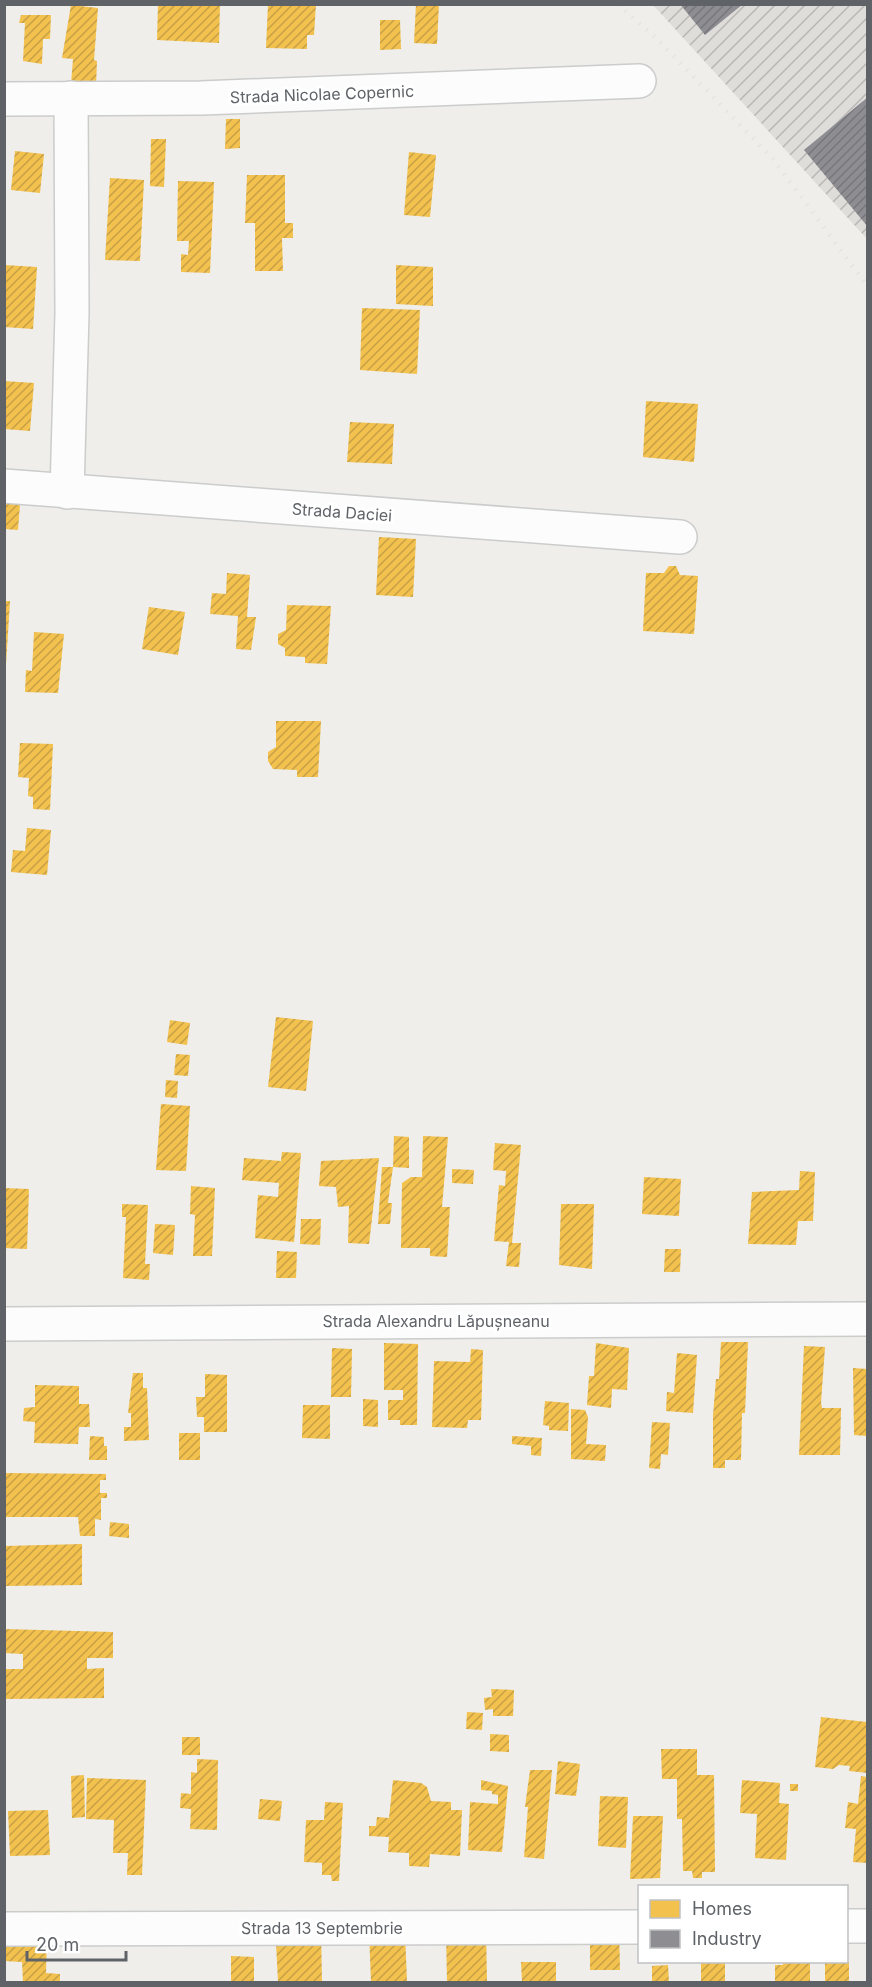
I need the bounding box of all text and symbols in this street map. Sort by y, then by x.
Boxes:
street label: Strada Nicolae Copernic [230,81,414,107]
street label: Strada Daciei [291,499,393,525]
street label: Strada Alexandru Lăpușneanu [322,1311,550,1331]
legend [638,1885,848,1963]
text: Homes [692,1898,752,1919]
street label: Strada 13 Septembrie [241,1918,403,1938]
scale bar [27,1924,126,1962]
text: Industry [692,1928,762,1949]
text: 20 m [36,1934,79,1955]

